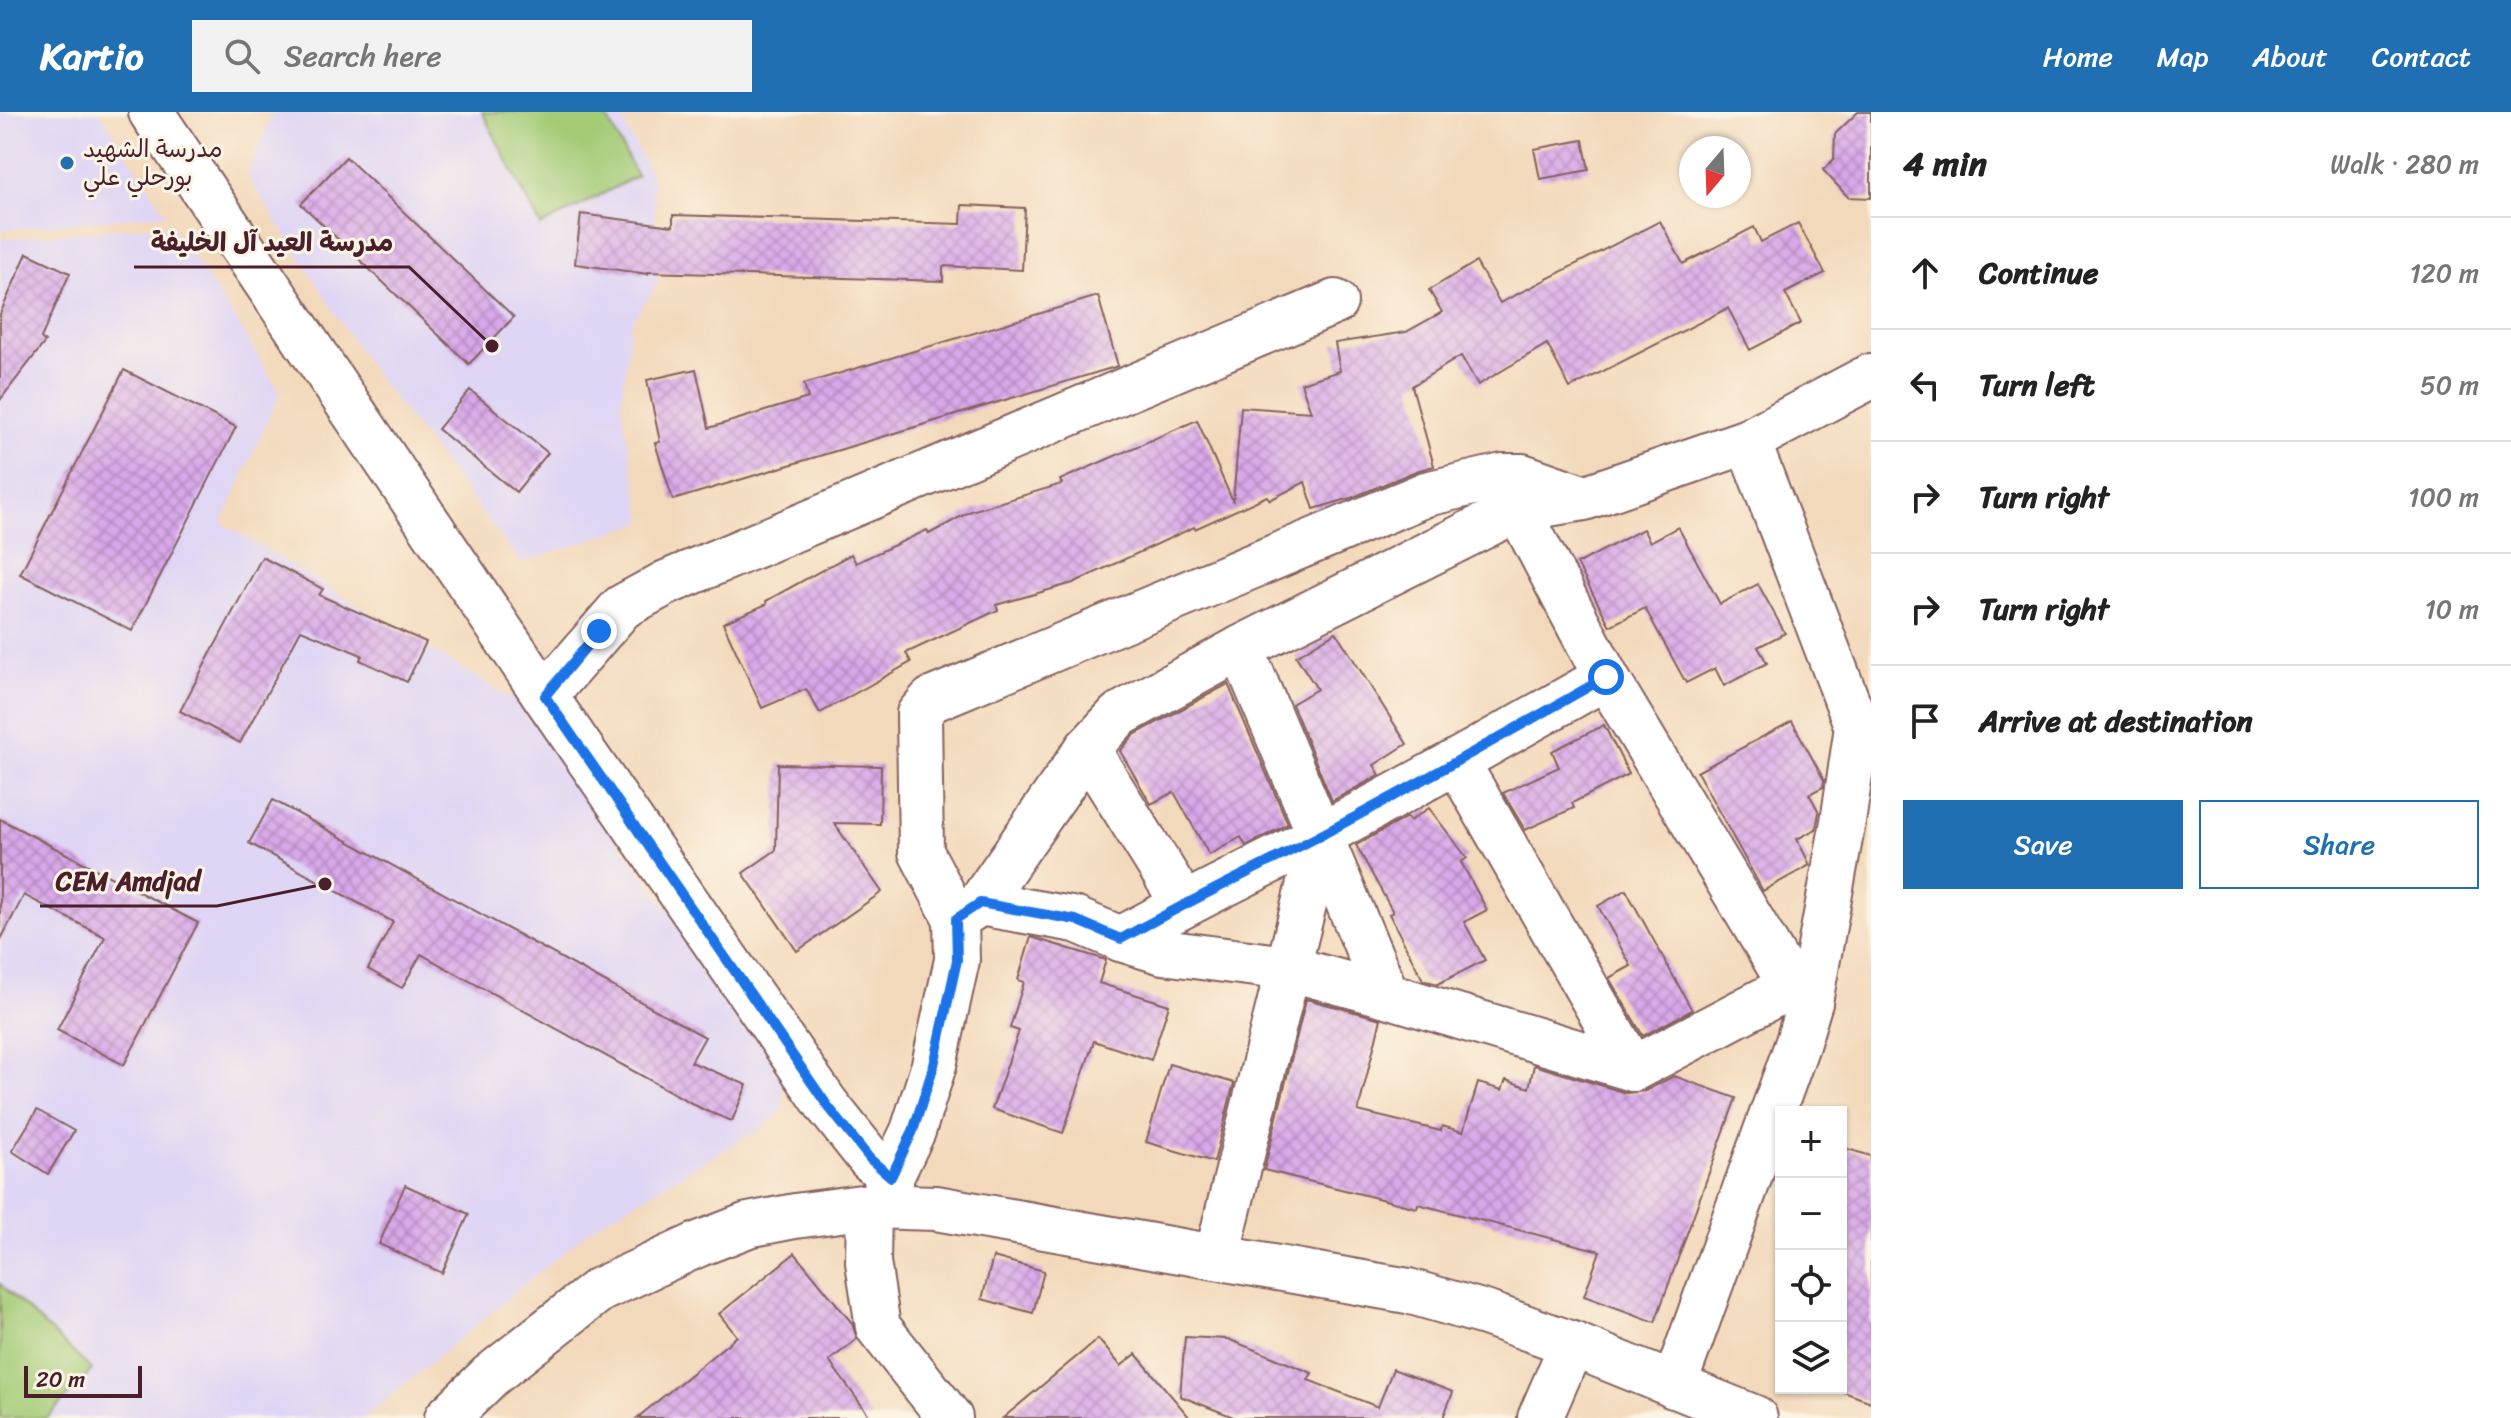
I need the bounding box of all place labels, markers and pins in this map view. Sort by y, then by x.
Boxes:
place label: مدرسة الشهيد بورحلي علي [83,128,223,198]
marker: مدرسة الشهيد بورحلي علي [58,154,76,172]
callout: مدرسة العيد آل الخليفة [134,217,409,267]
callout: CEM Amdjad [40,856,217,906]

